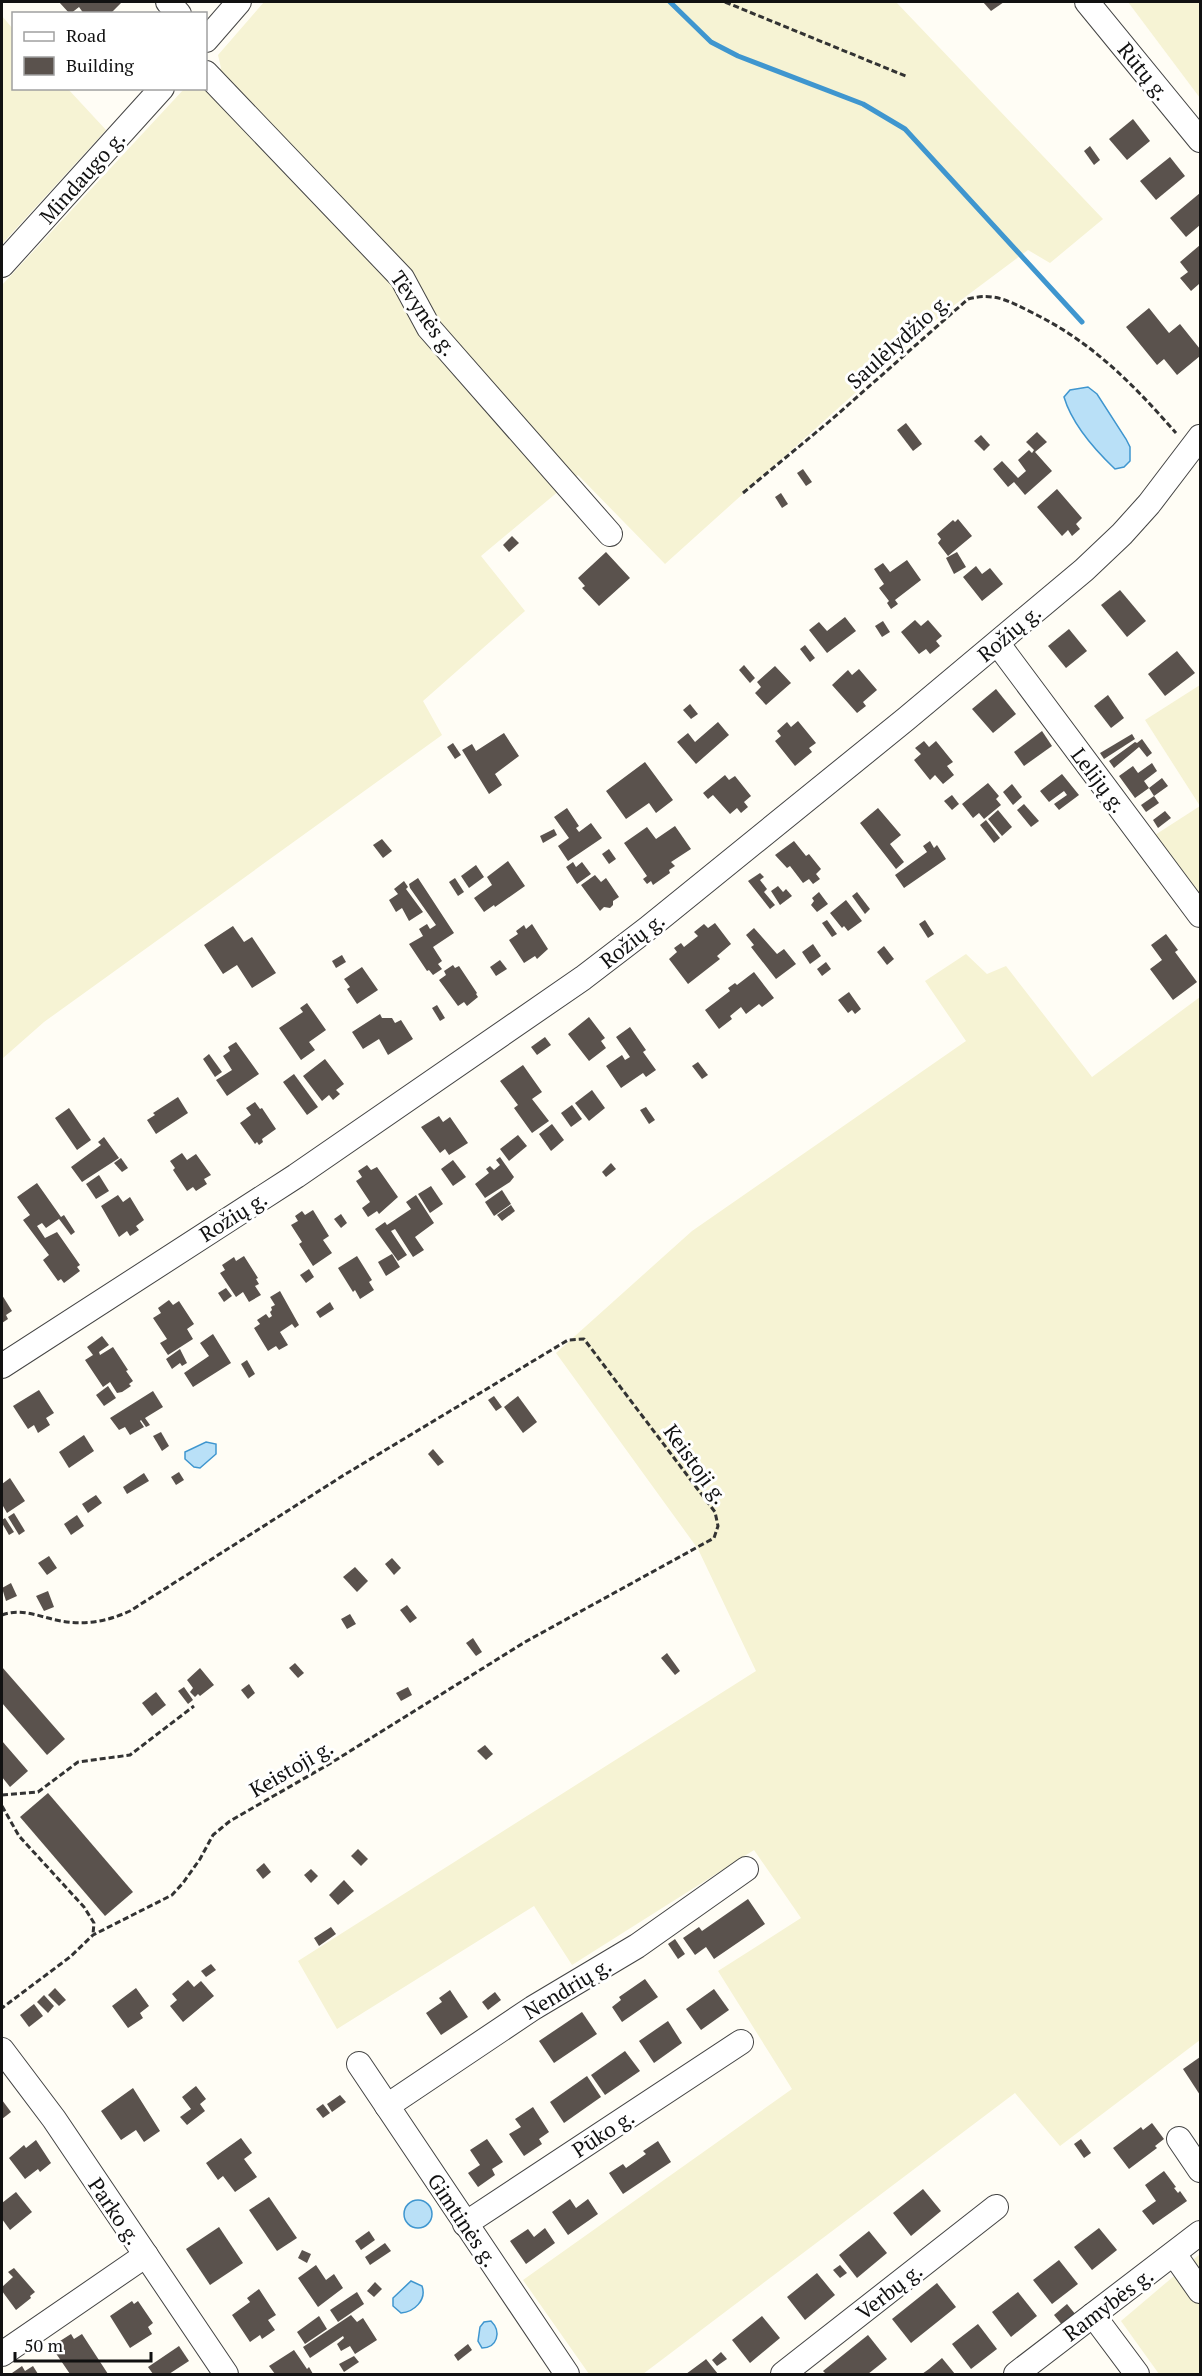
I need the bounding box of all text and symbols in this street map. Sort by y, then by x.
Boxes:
legend [12,12,207,90]
text: Road [66,23,106,47]
street label: Rūtų g. [1112,36,1176,106]
text: Building [66,53,134,77]
street label: Mindaugo g. [33,125,131,229]
street label: Tėvynės g. [384,265,464,361]
street label: Saulėlydžio g. [840,287,956,395]
street label: Rožių g. [971,598,1047,668]
street label: Lelijų g. [1065,742,1133,818]
street label: Rožių g. [594,906,670,974]
street label: Rožių g. [194,1184,272,1248]
street label: Keistoji g. [658,1418,734,1510]
street label: Keistoji g. [244,1733,338,1803]
street label: Nendrių g. [518,1951,616,2025]
street label: Pūko g. [567,2103,639,2163]
street label: Gimtinės g. [421,2168,505,2272]
street label: Parko g. [82,2172,148,2250]
street label: Verbų g. [850,2256,928,2326]
street label: Ramybės g. [1057,2261,1159,2347]
scale bar [15,2325,152,2363]
text: 50 m [24,2333,64,2357]

